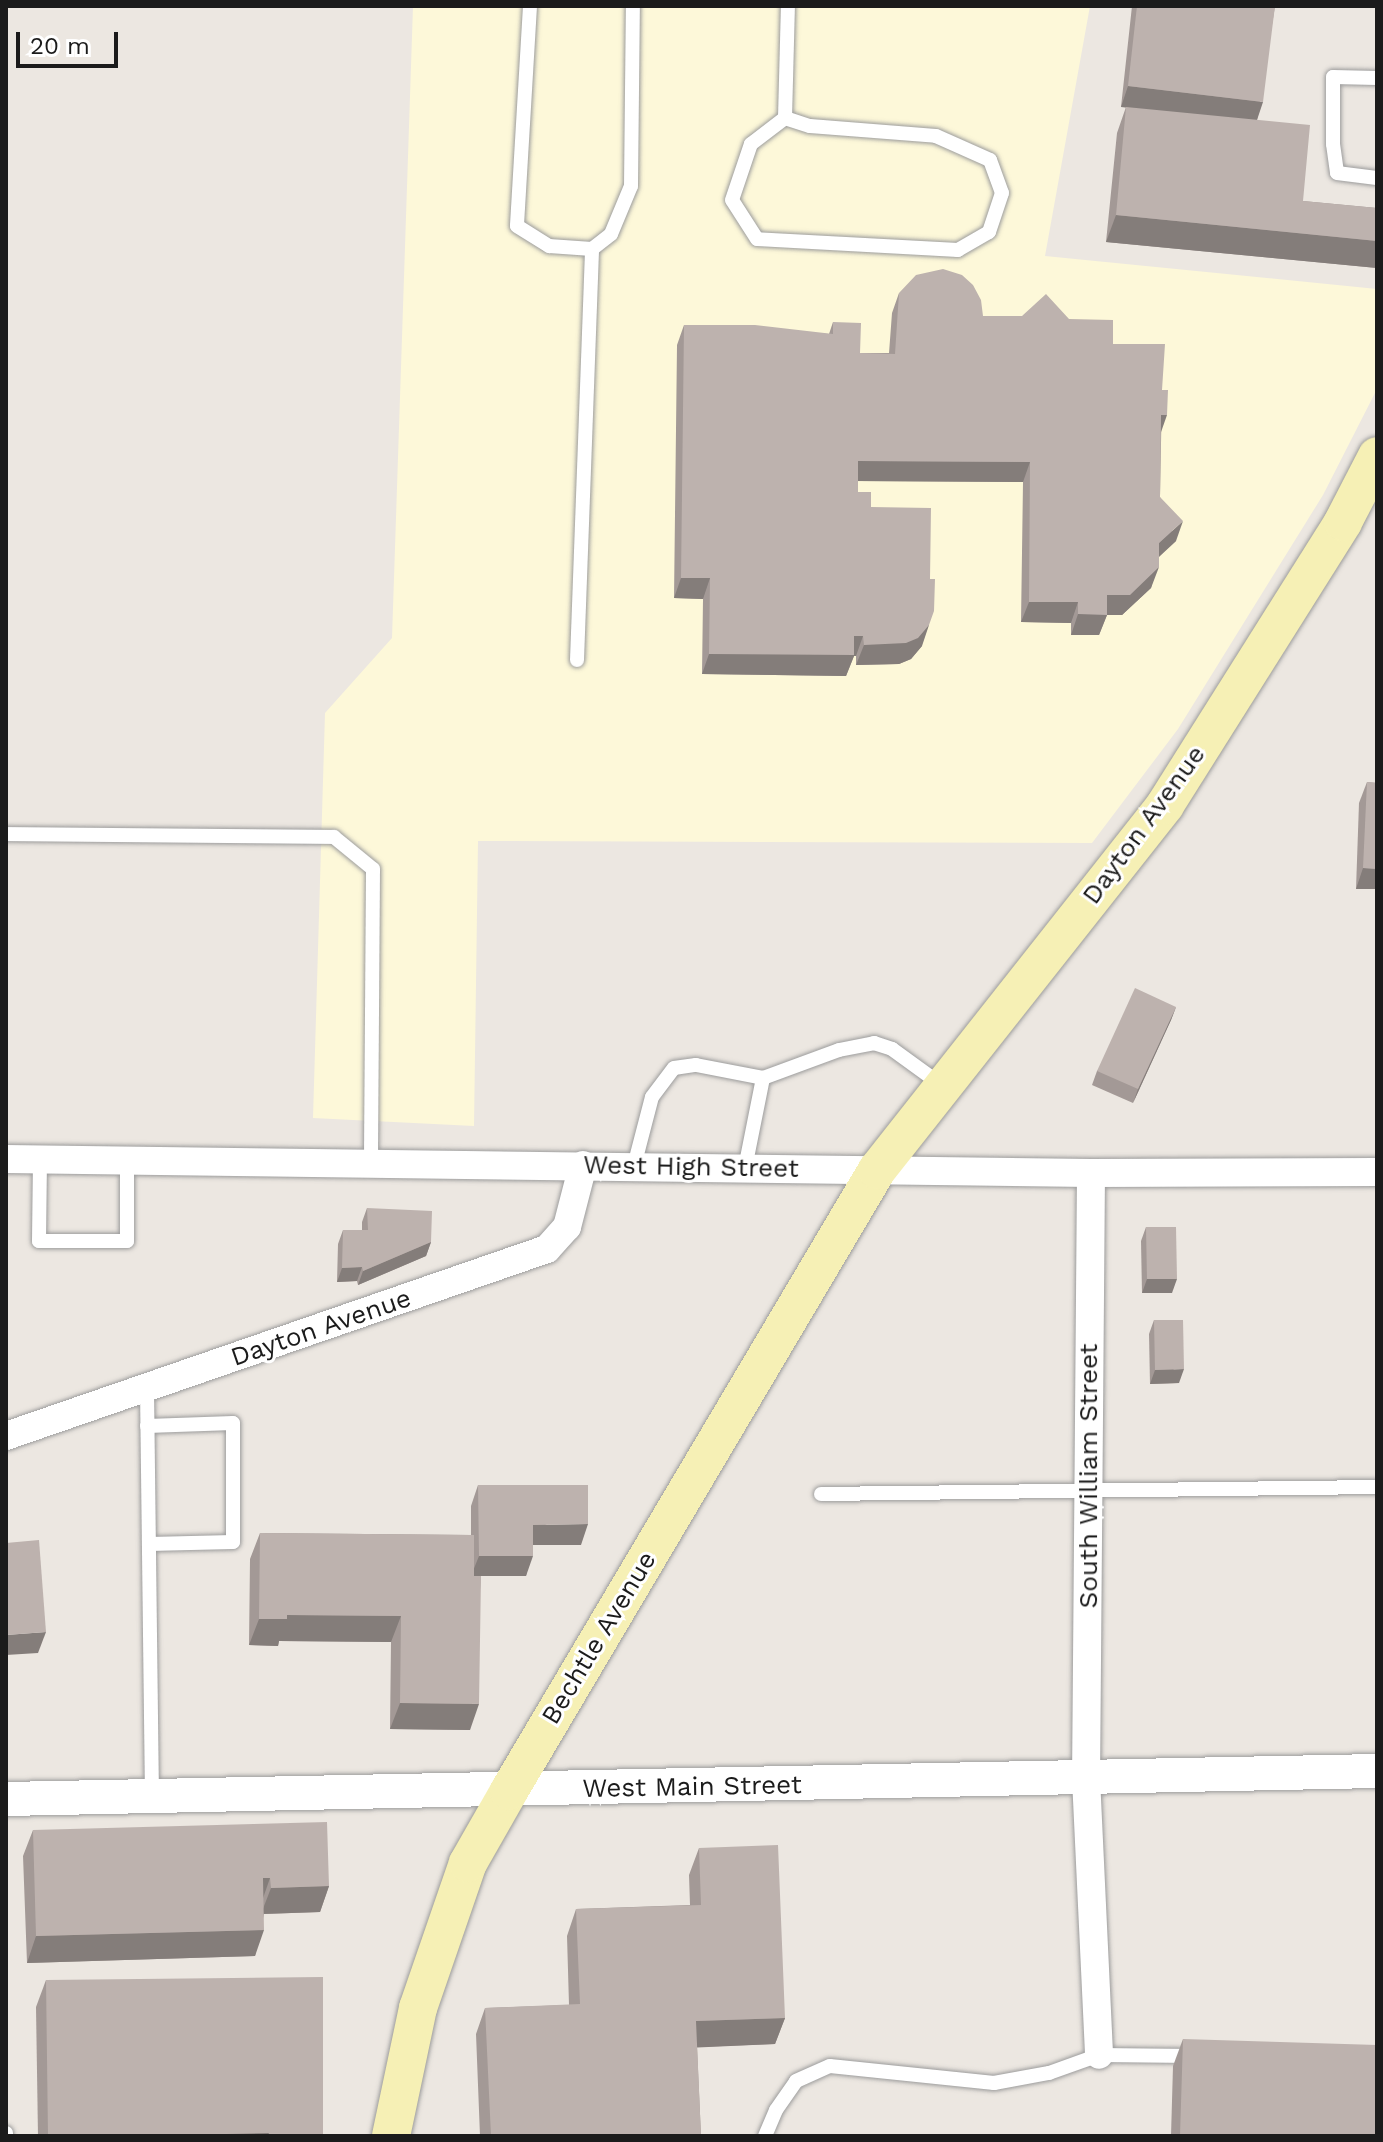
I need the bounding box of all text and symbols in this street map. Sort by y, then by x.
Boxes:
scale bar [20,16,122,66]
text: 20 m [30,32,90,60]
street label: Dayton Avenue [1076,739,1212,911]
street label: West High Street [583,1150,799,1184]
street label: Dayton Avenue [226,1282,416,1374]
street label: South William Street [1073,1343,1105,1609]
street label: Bechtle Avenue [535,1545,663,1731]
street label: West Main Street [582,1769,802,1805]

